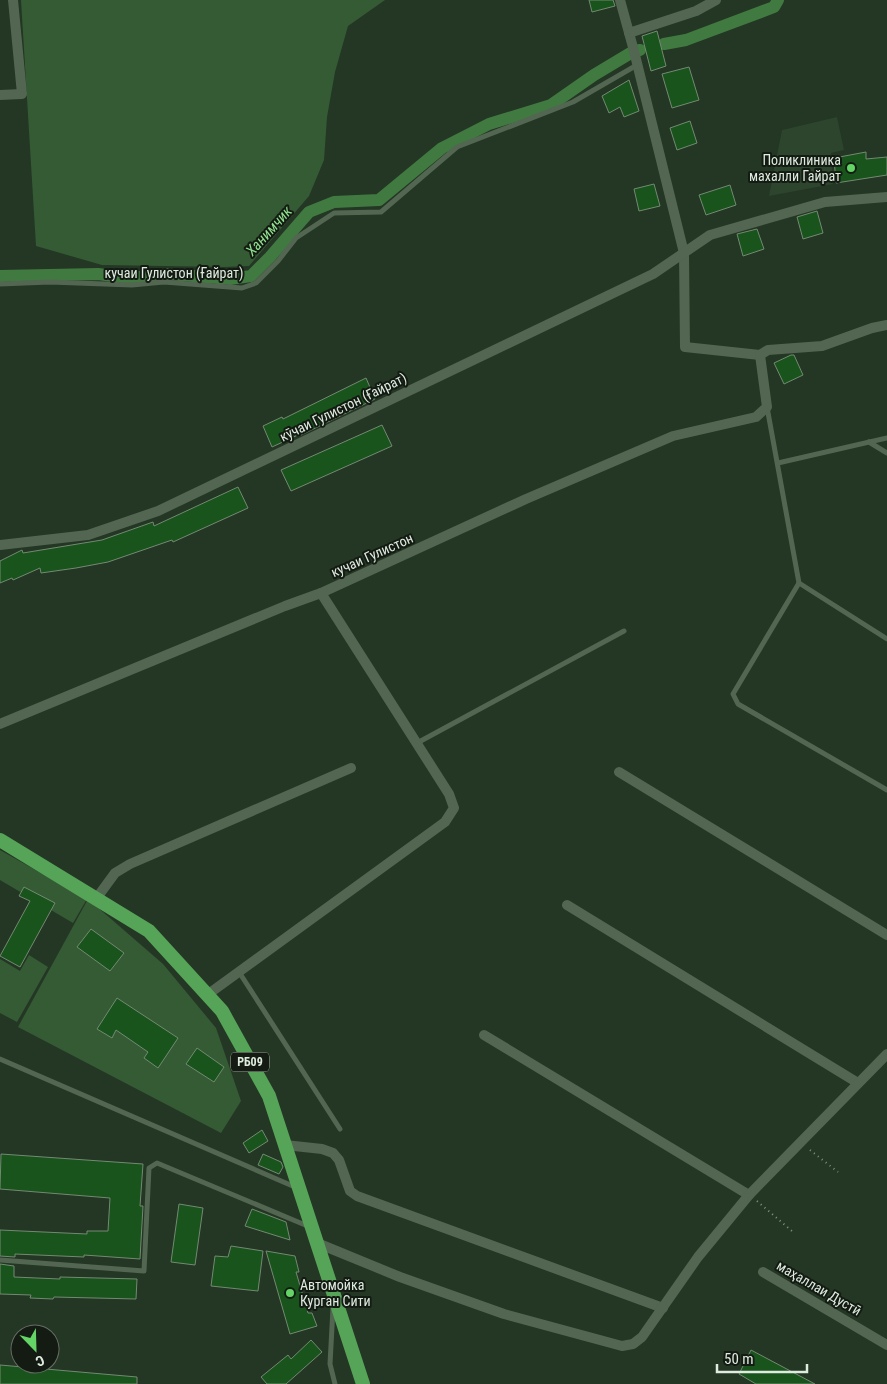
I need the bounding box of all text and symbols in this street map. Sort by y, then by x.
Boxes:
place label: Поликлиника махалли Гайрат [749,152,841,184]
marker: Поликлиника махалли Гайрат [845,162,857,174]
water label: Ханимчик [241,202,297,260]
street label: кучаи Гулистон (Ғайрат) [104,265,244,282]
street label: кӯчаи Гулистон (Ғайрат) [277,369,409,446]
street label: кучаи Гулистон [328,530,416,580]
road number: РБ09 [231,1052,269,1072]
street label: маҳаллаи Дустӣ [774,1257,864,1319]
place label: Автомойка Курган Сити [300,1277,371,1309]
marker: Автомойка Курган Сити [284,1287,296,1299]
north arrow [10,1324,60,1374]
scale bar [717,1342,807,1374]
text: 50 m [724,1350,754,1368]
text: С [33,1352,47,1370]

